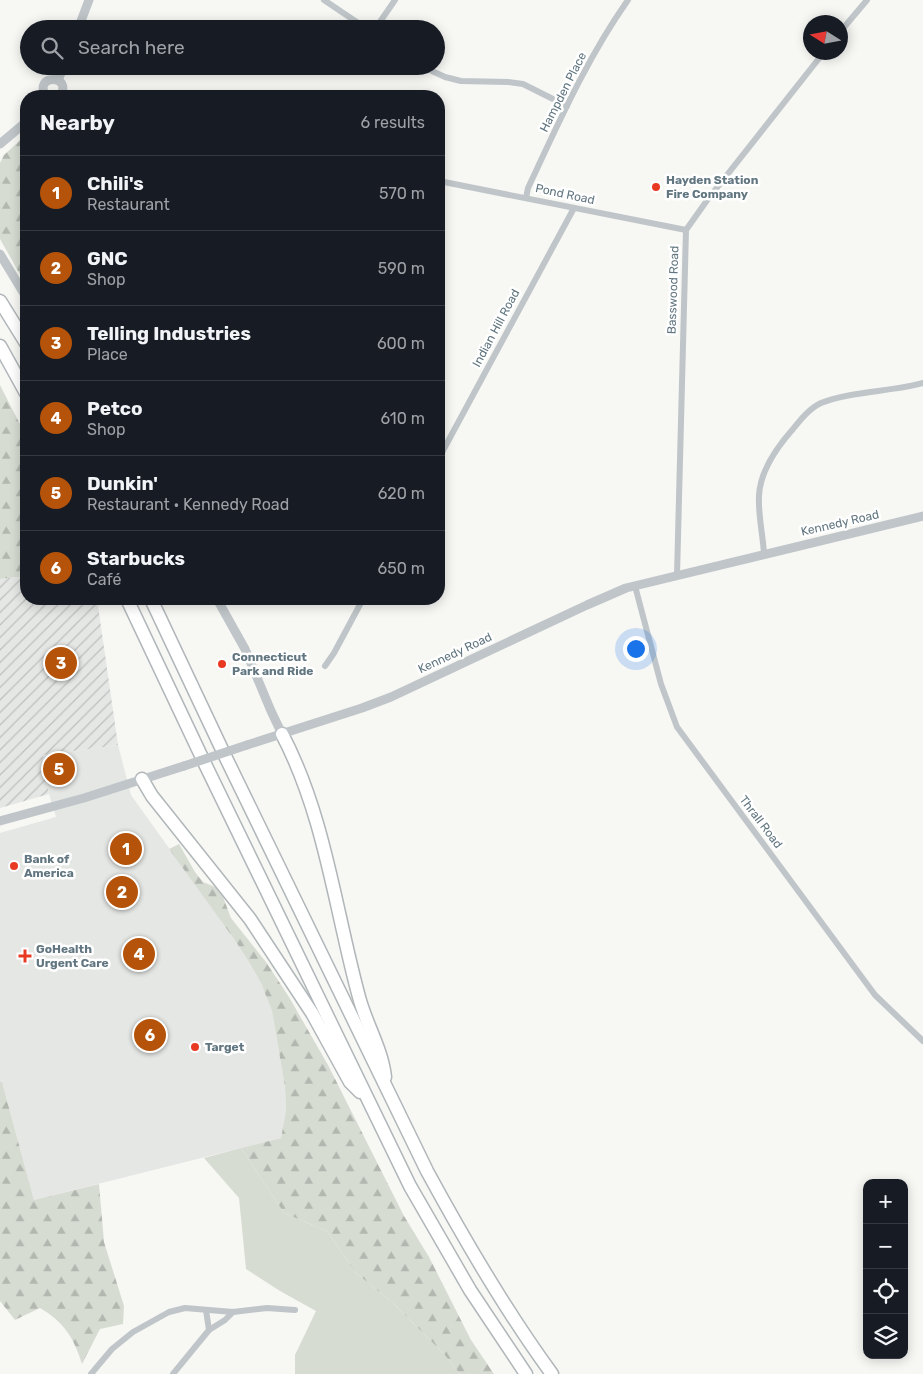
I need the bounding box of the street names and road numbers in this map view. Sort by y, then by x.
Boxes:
street label: Hampden Place [537,50,589,134]
street label: Pond Road [534,181,596,207]
street label: Basswood Road [664,246,682,334]
street label: Indian Hill Road [470,287,522,369]
street label: Kennedy Road [800,507,880,539]
street label: Kennedy Road [416,630,494,676]
street label: Thrall Road [737,793,785,851]

